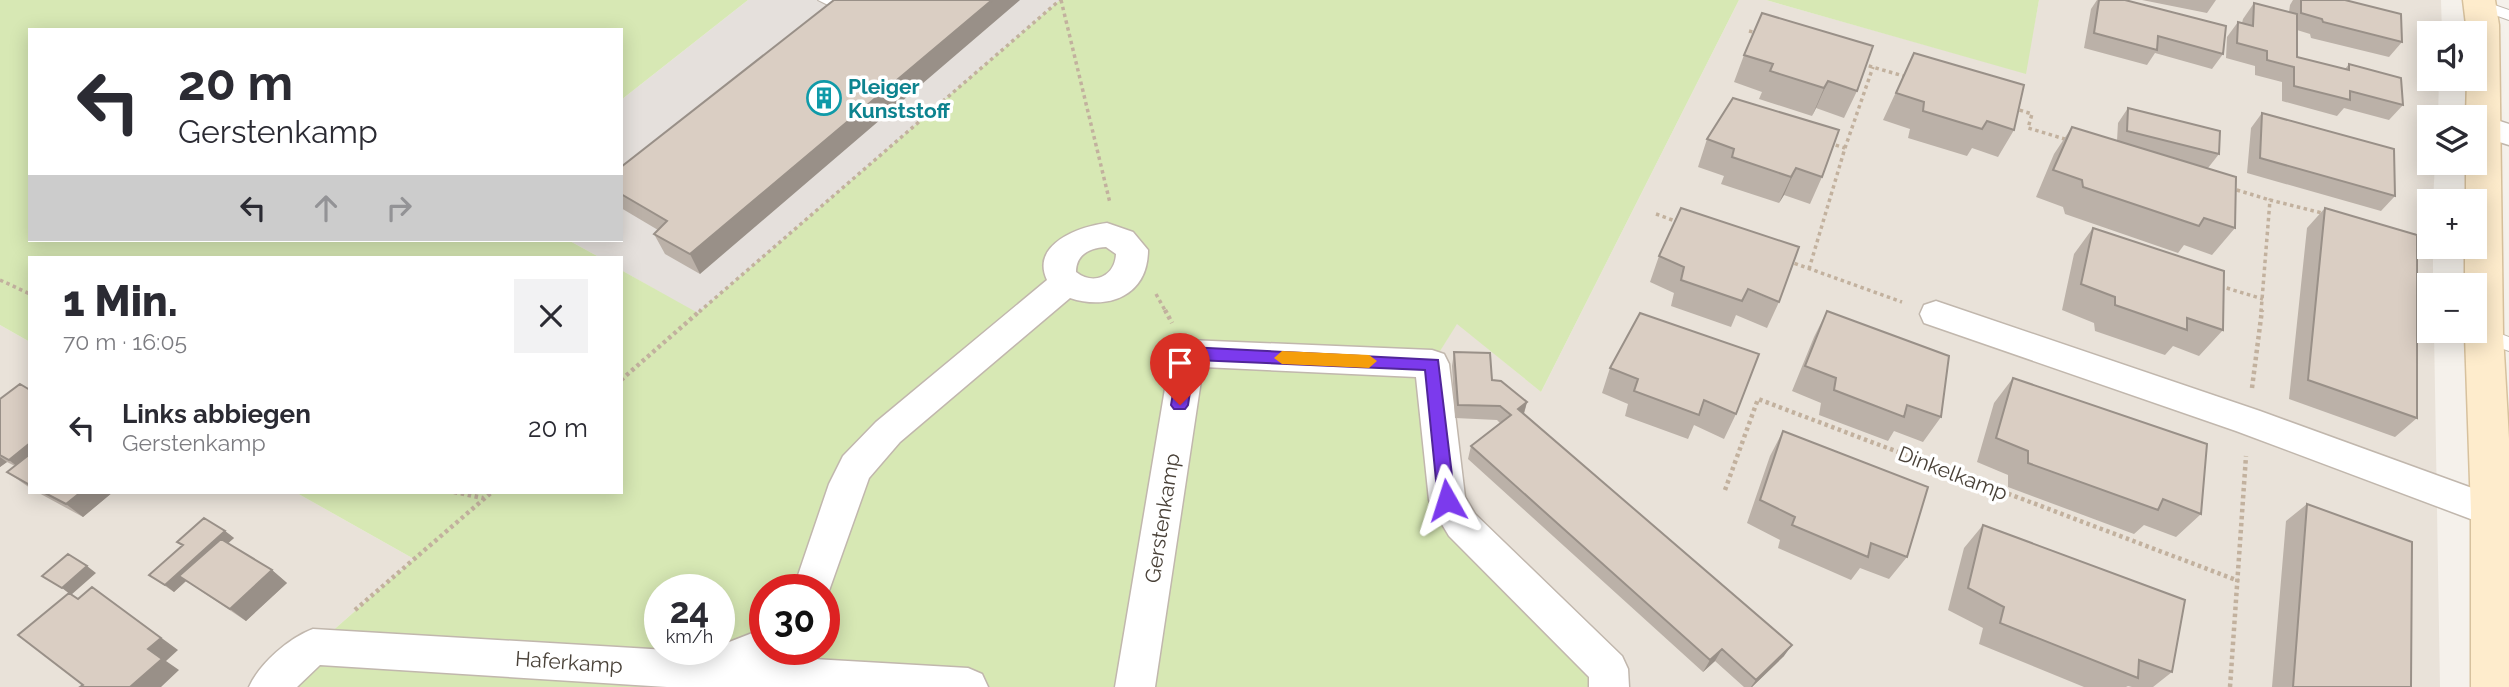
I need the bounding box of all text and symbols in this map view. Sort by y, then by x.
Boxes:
map controls [2417,21,2487,343]
button: sound [2417,21,2487,91]
text: 20 m [178,54,293,111]
icon: left [63,56,154,147]
place label: Pleiger Kunststoff [848,74,951,123]
building icon: Pleiger Kunststoff [805,79,843,117]
button: layers [2417,105,2487,175]
text: Gerstenkamp [178,113,378,150]
icon: left [234,189,272,227]
icon: ahead [307,189,345,227]
icon: right [380,189,418,227]
button: + [2417,189,2487,259]
button: − [2417,273,2487,343]
text: 1 Min. [63,277,178,326]
button: close [514,279,588,353]
text: 70 m · 16:05 [63,328,187,355]
pin [1150,333,1210,405]
icon: arrive [1161,344,1199,382]
text: Links abbiegen [122,399,311,429]
icon: left [63,409,101,447]
text: 20 m [528,413,588,443]
text: Gerstenkamp [122,429,266,456]
street label: Dinkelkamp [1895,441,2011,505]
street label: Gerstenkamp [1139,451,1185,585]
position arrow [1410,463,1484,537]
speed limit sign: 30 [749,574,840,665]
text: 24 [670,590,709,631]
text: km/h [666,626,713,647]
street label: Haferkamp [514,646,624,678]

